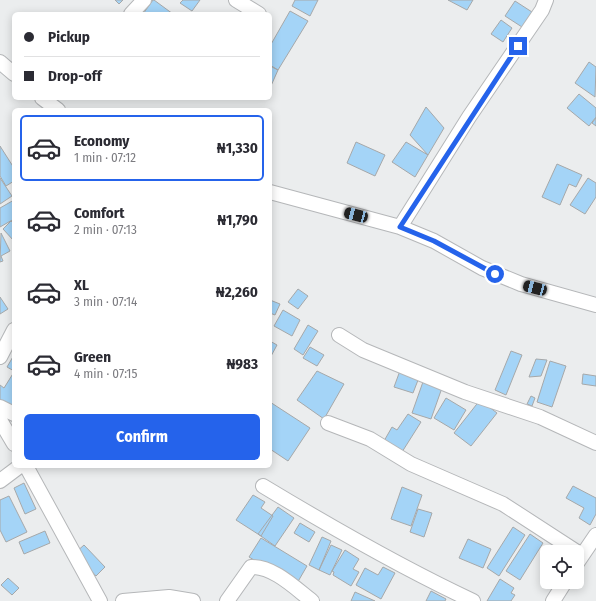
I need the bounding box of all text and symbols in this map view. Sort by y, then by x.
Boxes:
text: Pickup [48,28,90,46]
route end [509,37,527,55]
text: Drop-off [48,67,102,85]
icon: car [26,130,62,166]
text: Economy [74,132,129,150]
text: ₦1,330 [217,139,258,157]
text: 1 min · 07:12 [74,150,136,165]
icon: car [26,202,62,238]
text: Comfort [74,204,125,222]
car [343,206,369,224]
text: ₦1,790 [217,211,258,229]
text: 2 min · 07:13 [74,222,137,237]
route start [486,265,504,283]
icon: car [26,274,62,310]
text: XL [74,276,89,294]
car [522,279,548,297]
text: ₦2,260 [216,283,258,301]
text: 3 min · 07:14 [74,294,137,309]
icon: car [26,346,62,382]
text: Green [74,348,111,366]
text: ₦983 [226,355,258,373]
text: 4 min · 07:15 [74,366,137,381]
button: Confirm [24,414,260,460]
map controls [540,545,584,589]
button: locate [540,545,584,589]

